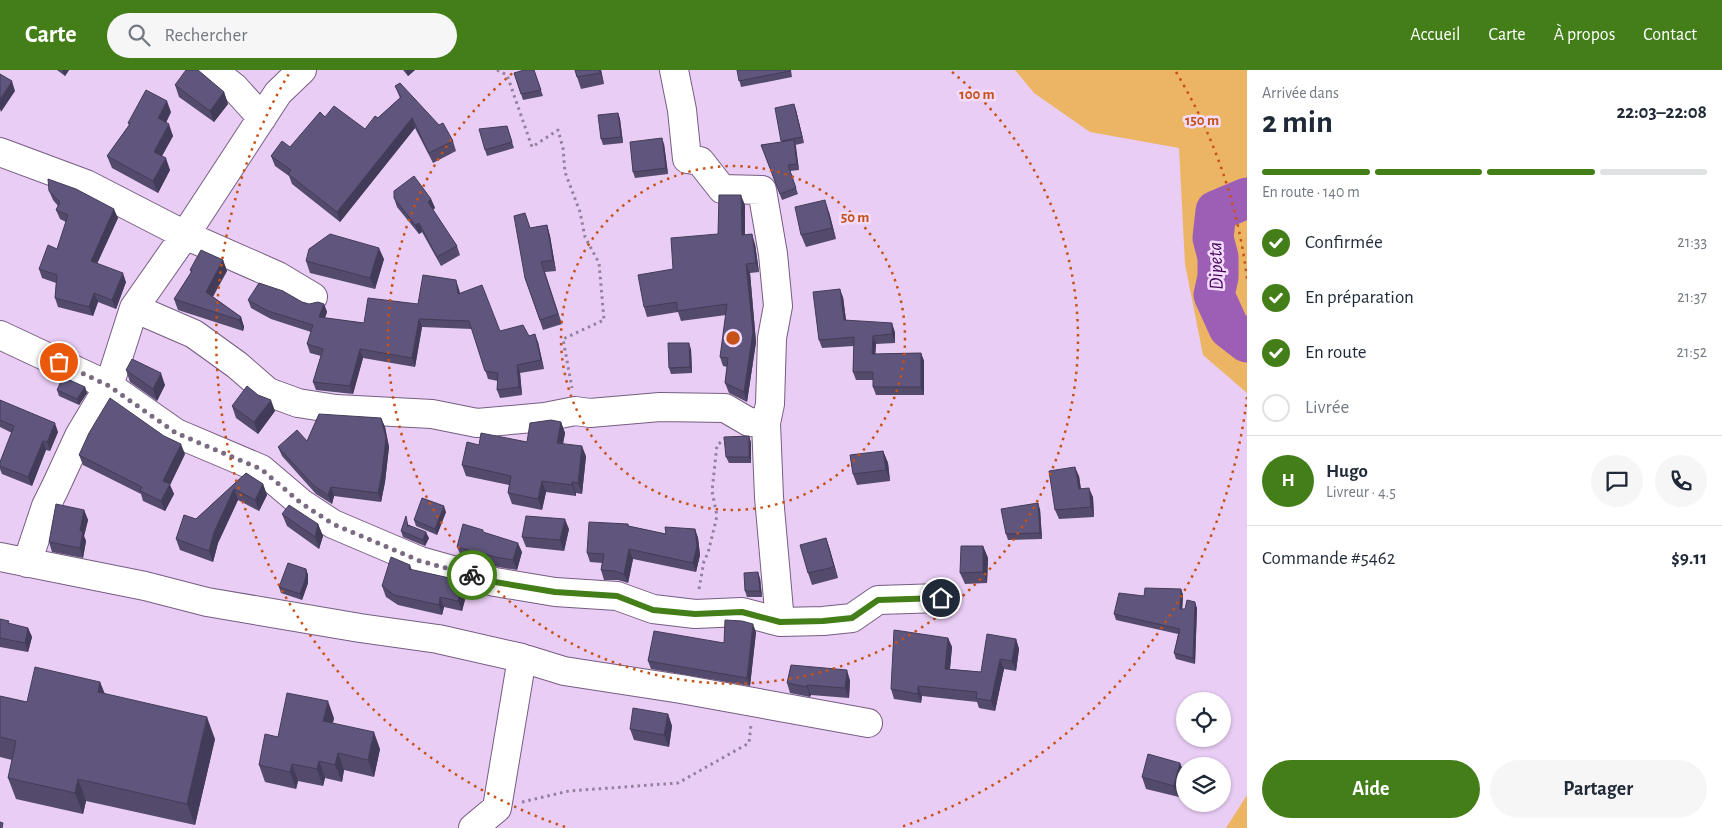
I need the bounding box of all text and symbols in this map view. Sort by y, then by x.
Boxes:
search box [107,13,457,58]
icon: search [125,21,153,49]
text: Carte [25,23,77,47]
text: Rechercher [165,26,247,45]
text: Accueil [1410,26,1461,44]
text: Carte [1489,26,1526,44]
text: À propos [1554,26,1615,44]
text: Contact [1643,26,1697,44]
text: Arrivée dans [1262,85,1339,101]
text: 100 m [959,87,995,102]
text: 22:03–22:08 [1616,103,1707,122]
text: 2 min [1262,106,1333,138]
text: 150 m [1185,113,1219,128]
text: En route · 140 m [1262,184,1360,200]
text: 50 m [841,210,869,225]
icon: check [1262,229,1290,257]
text: Confirmée [1305,233,1383,252]
text: 21:33 [1677,234,1707,250]
water label: Dipeta [1205,242,1227,290]
icon: check [1262,284,1290,312]
text: En préparation [1305,288,1414,307]
text: 21:37 [1677,289,1707,305]
centre of rings [724,329,742,347]
icon: check [1262,339,1290,367]
pin [38,341,80,383]
text: En route [1305,343,1367,362]
text: 21:52 [1677,344,1707,360]
icon: bag [45,348,73,376]
text: Livrée [1305,398,1349,417]
button: chat [1591,455,1643,507]
button: phone [1655,455,1707,507]
text: Hugo [1326,462,1368,481]
text: H [1281,471,1295,490]
text: Livreur · 4.5 [1326,484,1396,500]
text: Commande #5462 [1262,549,1395,568]
text: $9.11 [1671,549,1707,568]
courier [447,550,497,600]
icon: bike [458,561,486,589]
pin [920,577,962,619]
icon: home [927,584,955,612]
map controls [1176,692,1231,812]
button: locate [1176,692,1231,747]
button: layers [1176,757,1231,812]
button: Aide [1262,760,1480,818]
button: Partager [1490,760,1707,818]

